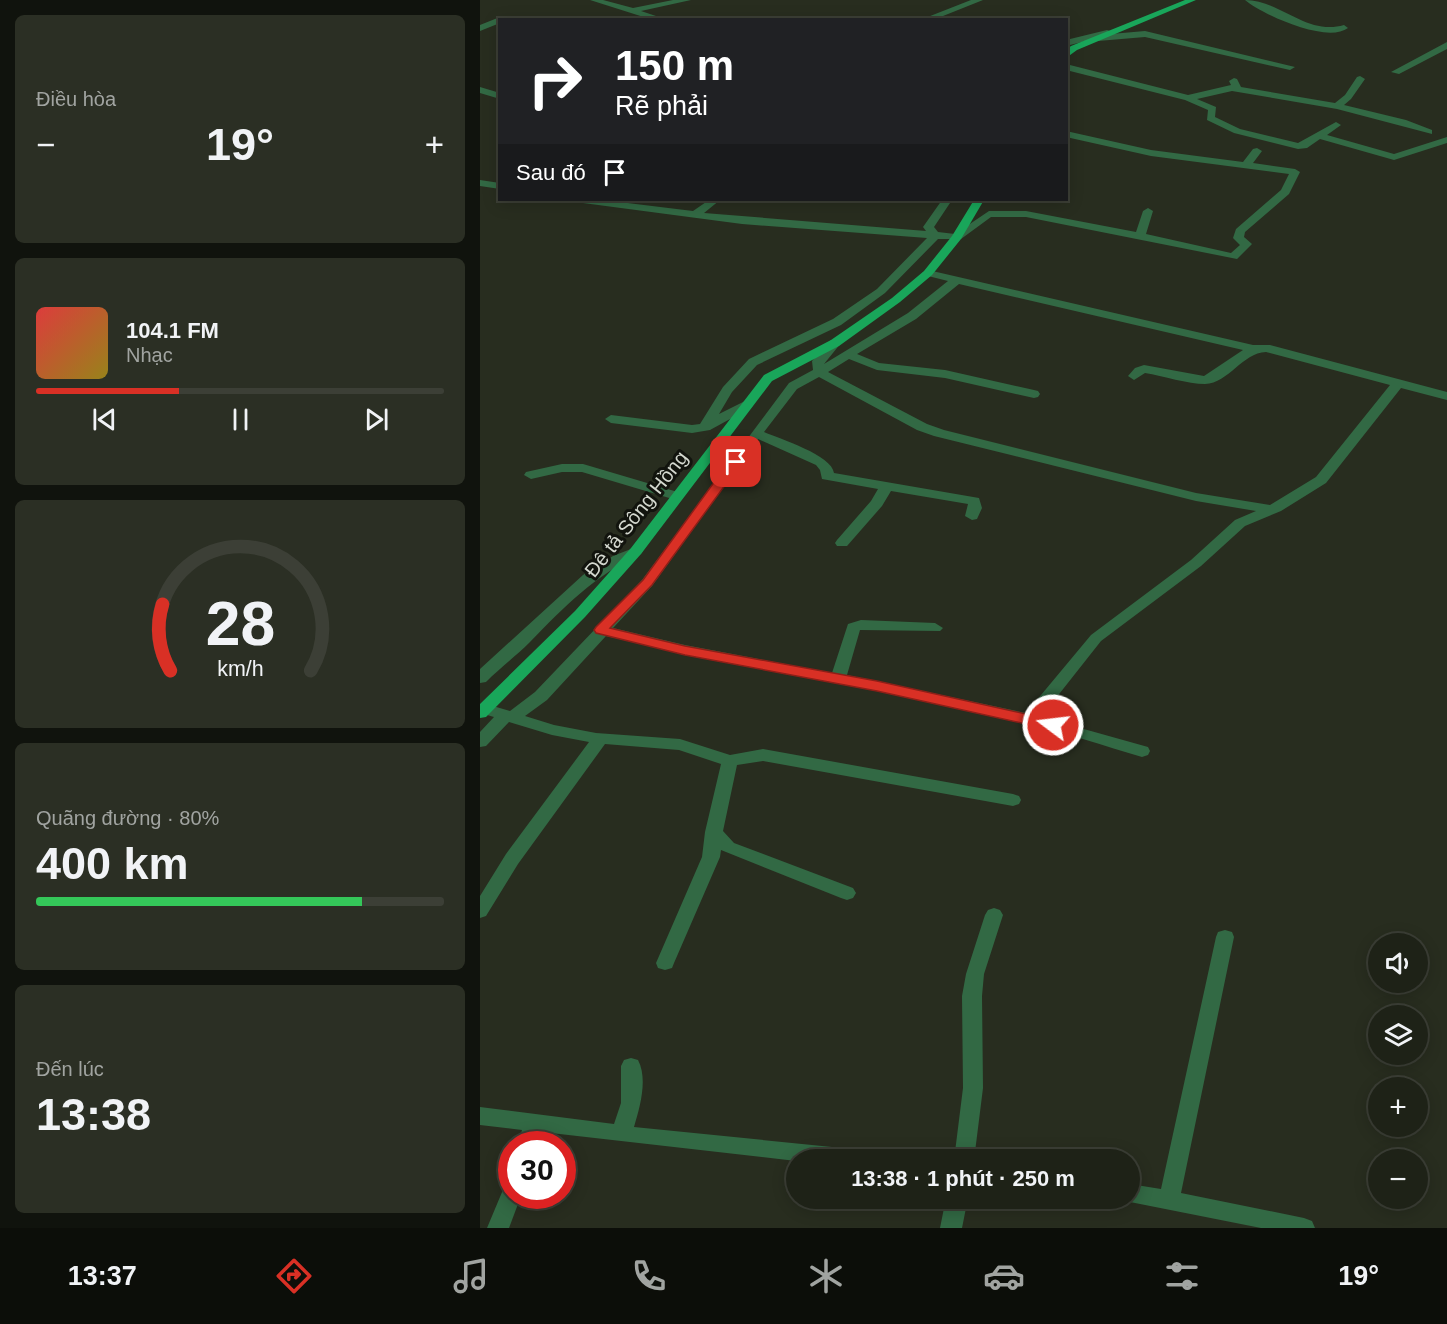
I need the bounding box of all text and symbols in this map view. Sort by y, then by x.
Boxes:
icon: right [516,42,594,120]
text: 150 m [615,42,734,89]
text: Điều hòa [36,88,116,110]
text: Rẽ phải [615,91,708,121]
text: 19° [206,119,274,170]
text: − [36,126,55,163]
text: + [425,126,444,163]
icon: arrive [598,156,631,189]
text: Sau đó [516,160,586,185]
text: 104.1 FM [126,318,219,343]
text: Nhạc [126,344,173,366]
icon: previous [88,403,121,436]
icon: pause [224,403,257,436]
icon: next [360,403,393,436]
pin [710,436,761,487]
icon: arrive [719,445,752,478]
street label: Đê tả Sông Hồng [580,447,692,581]
text: 28 [205,589,275,658]
text: km/h [217,657,263,681]
position arrow [1021,693,1085,757]
text: Quãng đường · 80% [36,807,219,829]
text: 400 km [36,838,189,889]
map controls [1368,933,1428,1209]
button: sound [1368,933,1428,993]
button: layers [1368,1005,1428,1065]
text: Đến lúc [36,1058,104,1080]
button: + [1368,1077,1428,1137]
text: 13:38 [36,1089,151,1140]
speed limit sign: 30 [498,1131,576,1209]
button: − [1368,1149,1428,1209]
text: 13:38 · 1 phút · 250 m [851,1166,1075,1191]
icon: directions [273,1255,315,1297]
icon: music [450,1255,492,1297]
icon: phone [628,1255,670,1297]
icon: climate [805,1255,847,1297]
icon: car [983,1255,1025,1297]
icon: filters [1161,1255,1203,1297]
text: 13:37 [68,1261,137,1291]
text: 19° [1338,1261,1379,1291]

